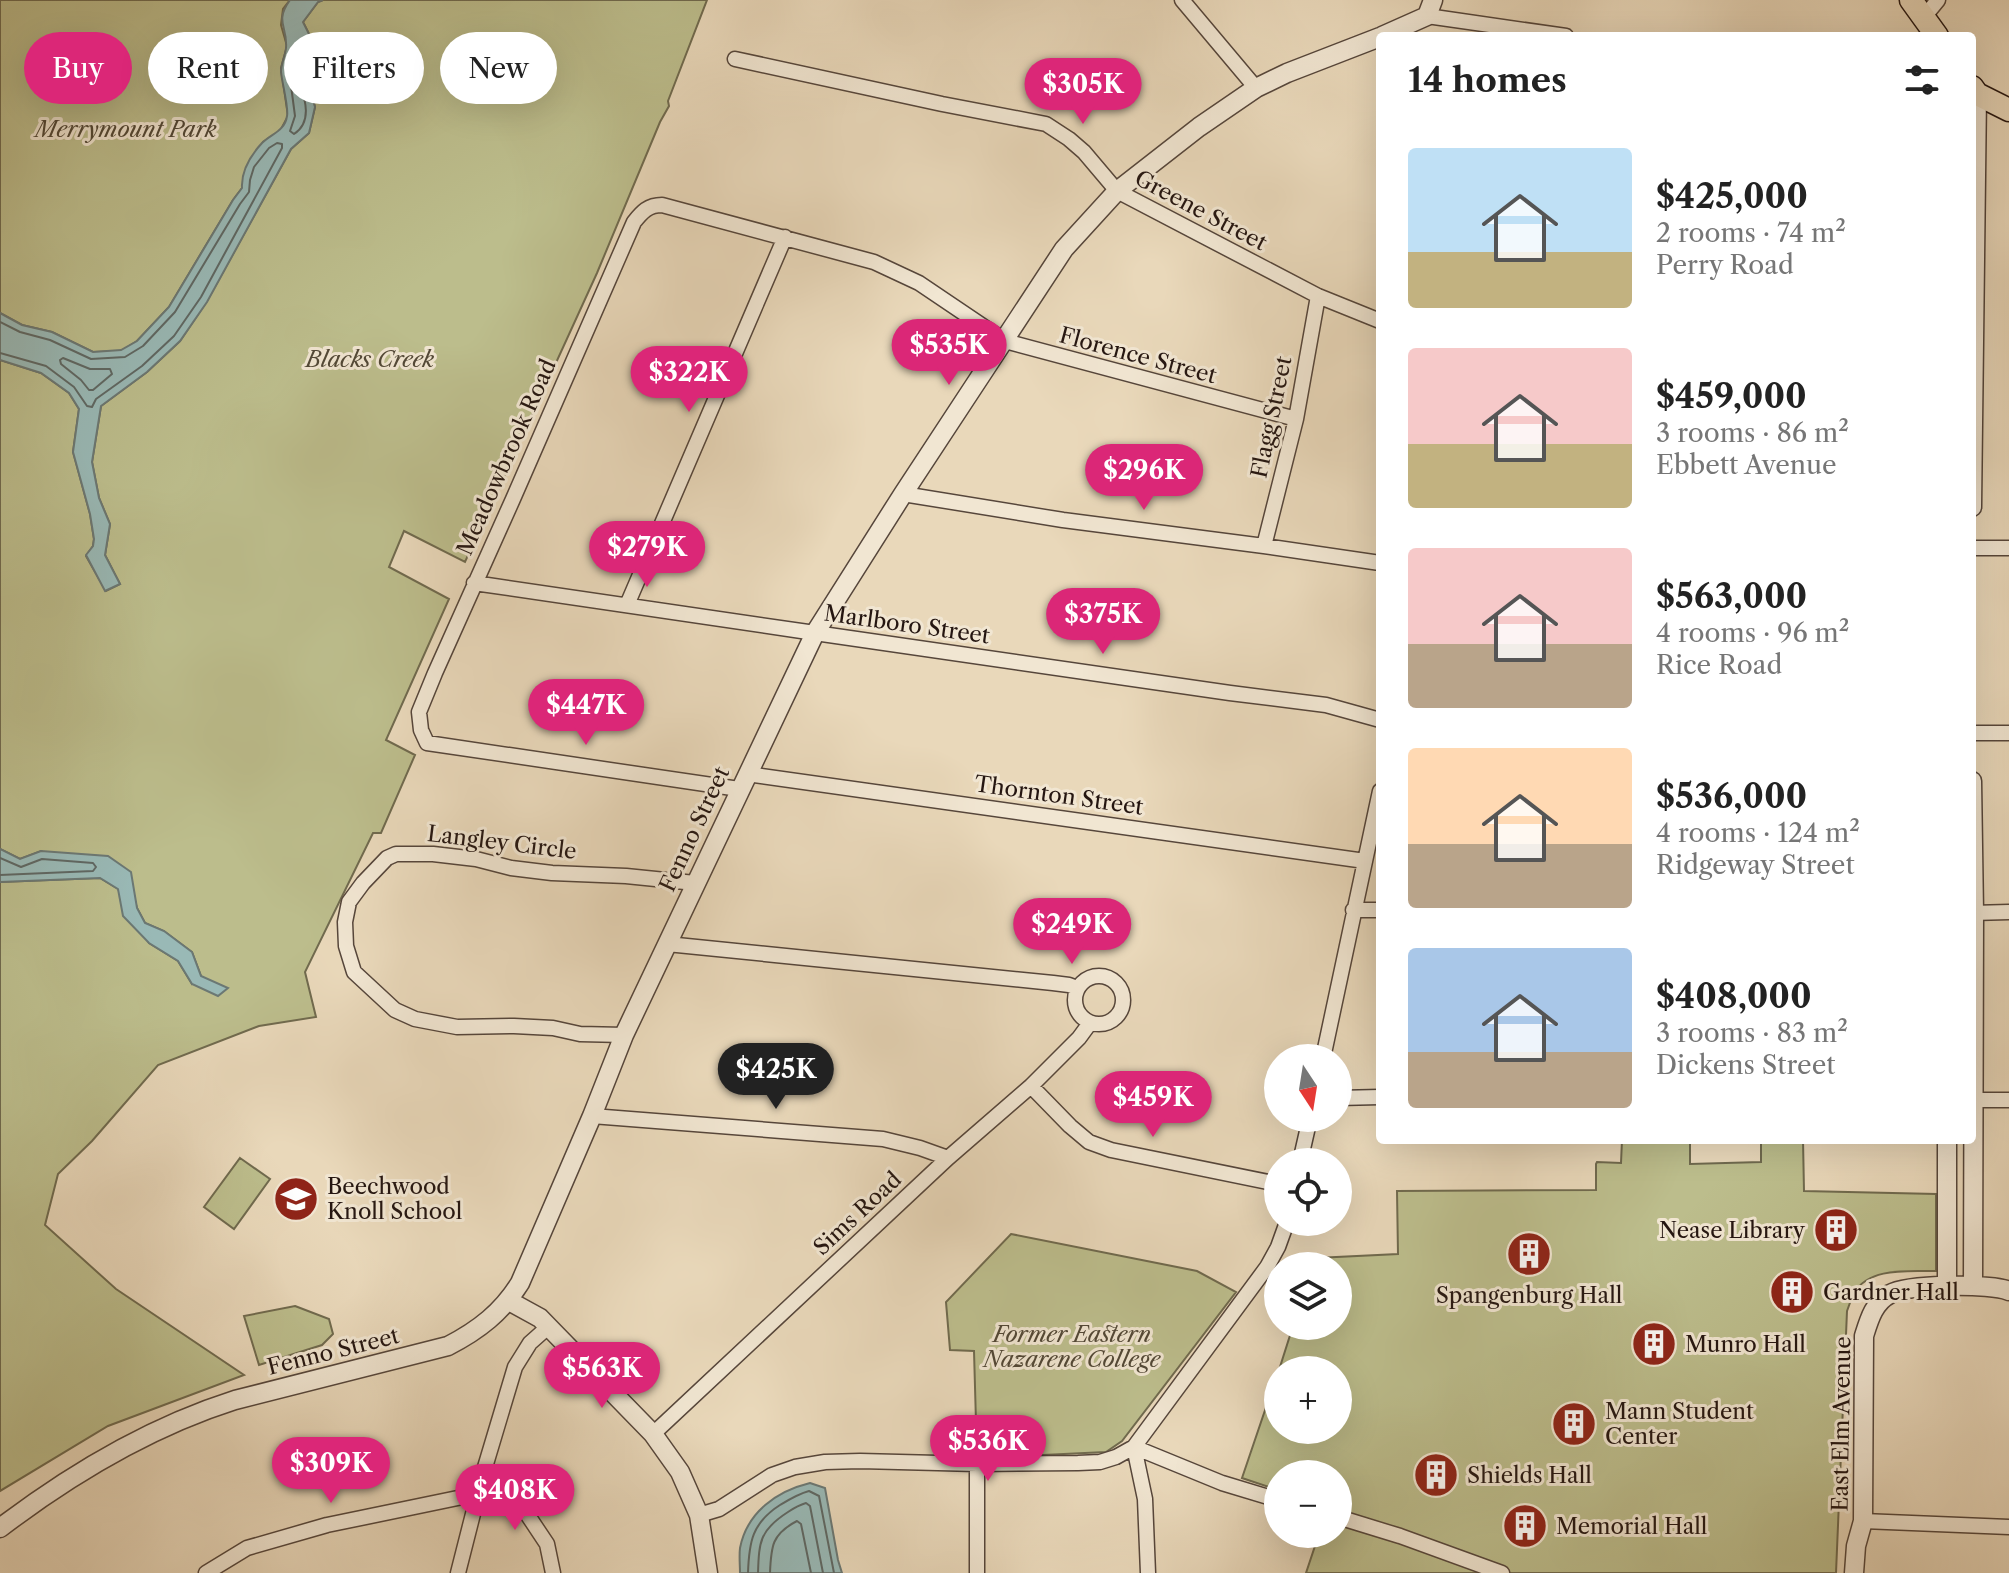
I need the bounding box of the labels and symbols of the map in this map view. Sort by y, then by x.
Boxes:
pin: $305K [1027,58,1139,126]
park label: Merrymount Park [32,116,217,143]
street label: Greene Street [1130,164,1272,257]
pin: $535K [893,319,1005,387]
street label: Florence Street [1056,322,1220,389]
park label: Blacks Creek [304,346,435,373]
pin: $322K [633,346,745,414]
street label: Flagg Street [1245,354,1298,480]
street label: Meadowbrook Road [451,355,562,559]
pin: $296K [1088,444,1200,512]
pin: $279K [591,521,703,589]
pin: $375K [1047,588,1159,656]
street label: Marlboro Street [822,600,992,650]
pin: $447K [530,679,642,747]
street label: Fenno Street [654,762,735,896]
street label: Thornton Street [973,770,1145,821]
street label: Langley Circle [426,820,578,865]
pin: $249K [1016,898,1128,966]
pin: $425K [720,1043,832,1111]
north arrow [1264,1044,1352,1132]
pin: $459K [1097,1071,1209,1139]
street label: Sims Road [808,1166,907,1261]
place label: Beechwood Knoll School [327,1173,463,1225]
school or university icon: Beechwood Knoll School [272,1175,320,1223]
building icon: Nease Library [1812,1206,1860,1254]
place label: Nease Library [1659,1217,1806,1244]
building icon: Spangenburg Hall [1505,1230,1553,1278]
building icon: Gardner Hall [1768,1268,1816,1316]
place label: Gardner Hall [1823,1279,1959,1306]
place label: Spangenburg Hall [1436,1282,1623,1309]
building icon: Munro Hall [1630,1320,1678,1368]
park label: Former Eastern Nazarene College [982,1321,1162,1373]
street label: Fenno Street [264,1322,402,1381]
place label: Munro Hall [1685,1331,1806,1358]
street label: East Elm Avenue [1826,1336,1857,1512]
pin: $563K [546,1342,658,1410]
place label: Mann Student Center [1605,1398,1754,1450]
building icon: Mann Student Center [1550,1400,1598,1448]
pin: $536K [932,1415,1044,1483]
pin: $309K [275,1437,387,1505]
building icon: Shields Hall [1412,1451,1460,1499]
place label: Shields Hall [1467,1462,1592,1489]
pin: $408K [459,1464,571,1532]
building icon: Memorial Hall [1501,1502,1549,1550]
place label: Memorial Hall [1556,1513,1708,1540]

